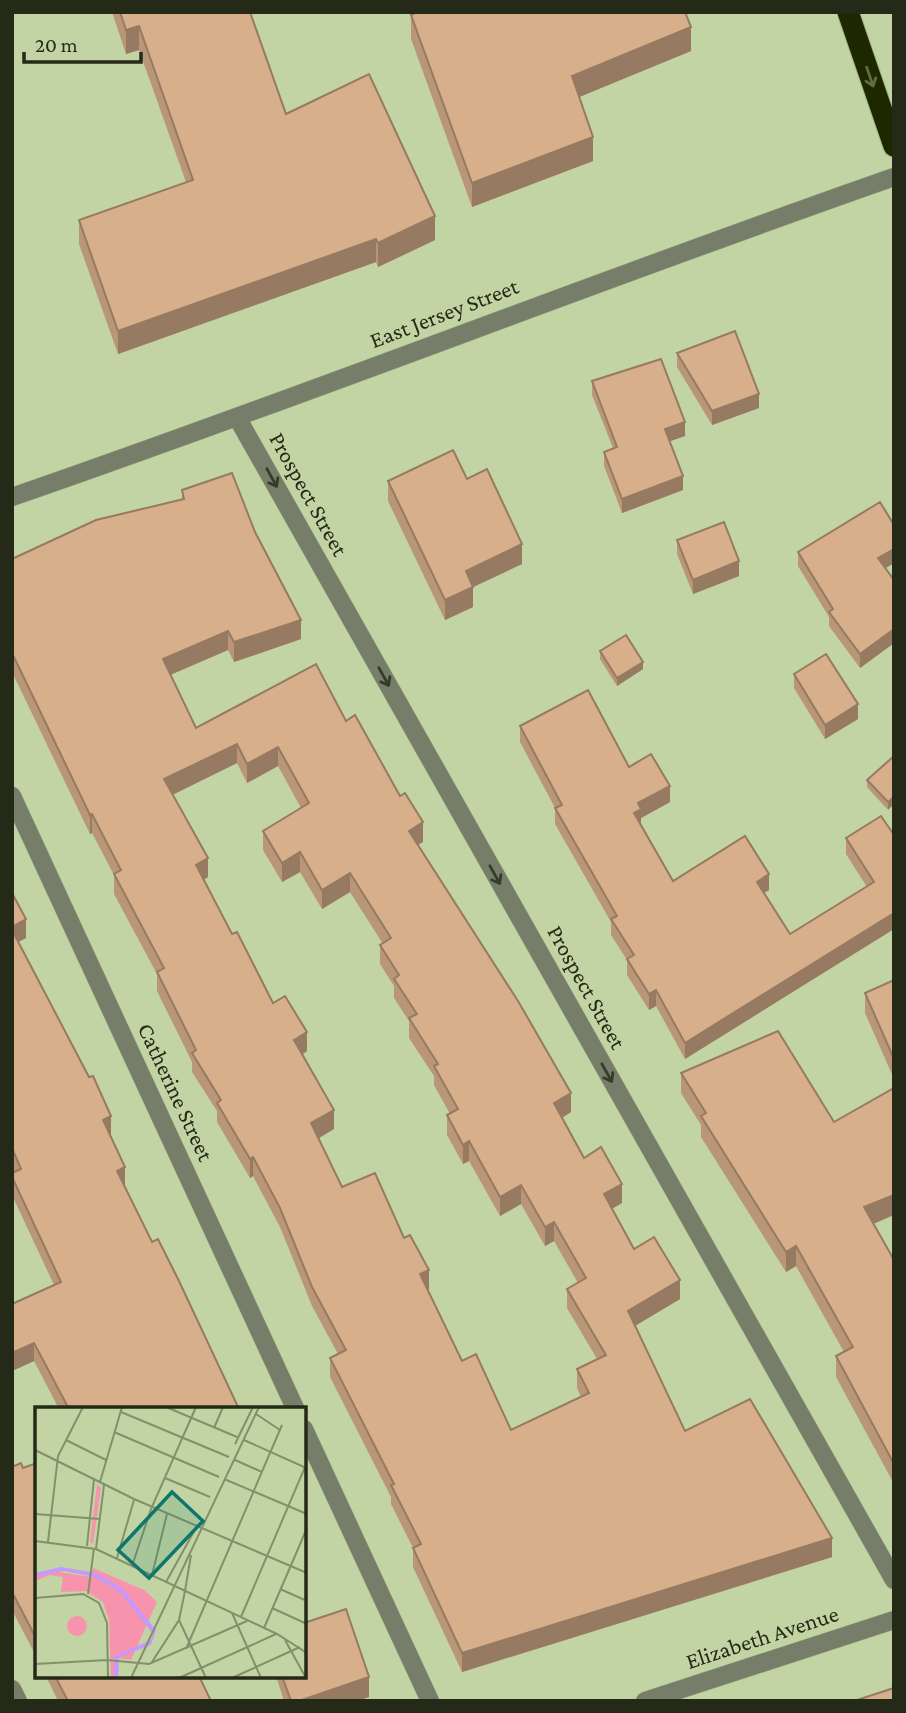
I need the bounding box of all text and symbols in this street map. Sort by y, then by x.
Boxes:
scale bar [24,21,142,65]
text: 20 m [35,33,78,57]
one-way arrow [865,65,877,87]
street label: East Jersey Street [366,273,522,353]
street label: Prospect Street [264,428,354,561]
one-way arrow [265,468,279,488]
one-way arrow [377,666,391,686]
one-way arrow [488,864,502,884]
street label: Prospect Street [542,921,632,1054]
street label: Catherine Street [133,1019,219,1165]
one-way arrow [600,1062,614,1082]
inset map [35,1407,306,1678]
street label: Elizabeth Avenue [682,1600,842,1674]

